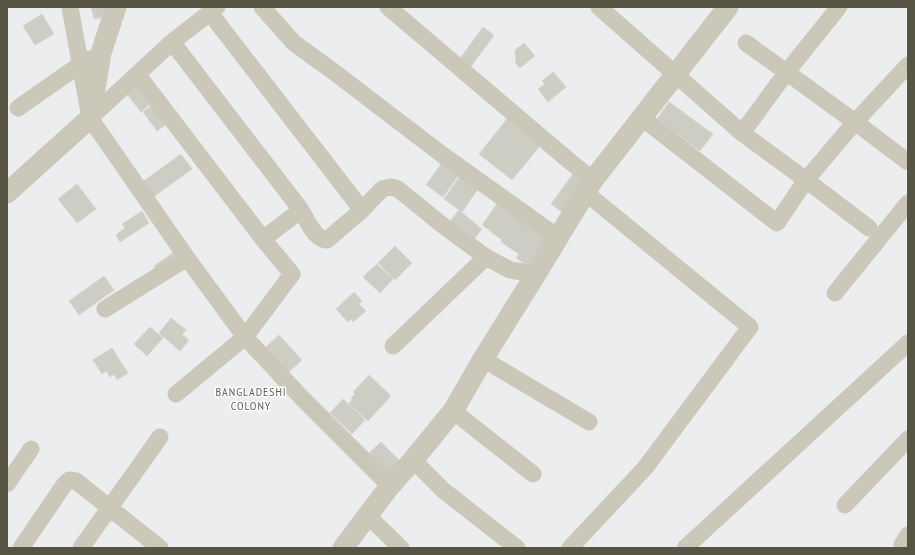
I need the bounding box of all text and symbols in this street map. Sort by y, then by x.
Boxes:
district label: BANGLADESHI COLONY [215,384,287,413]

